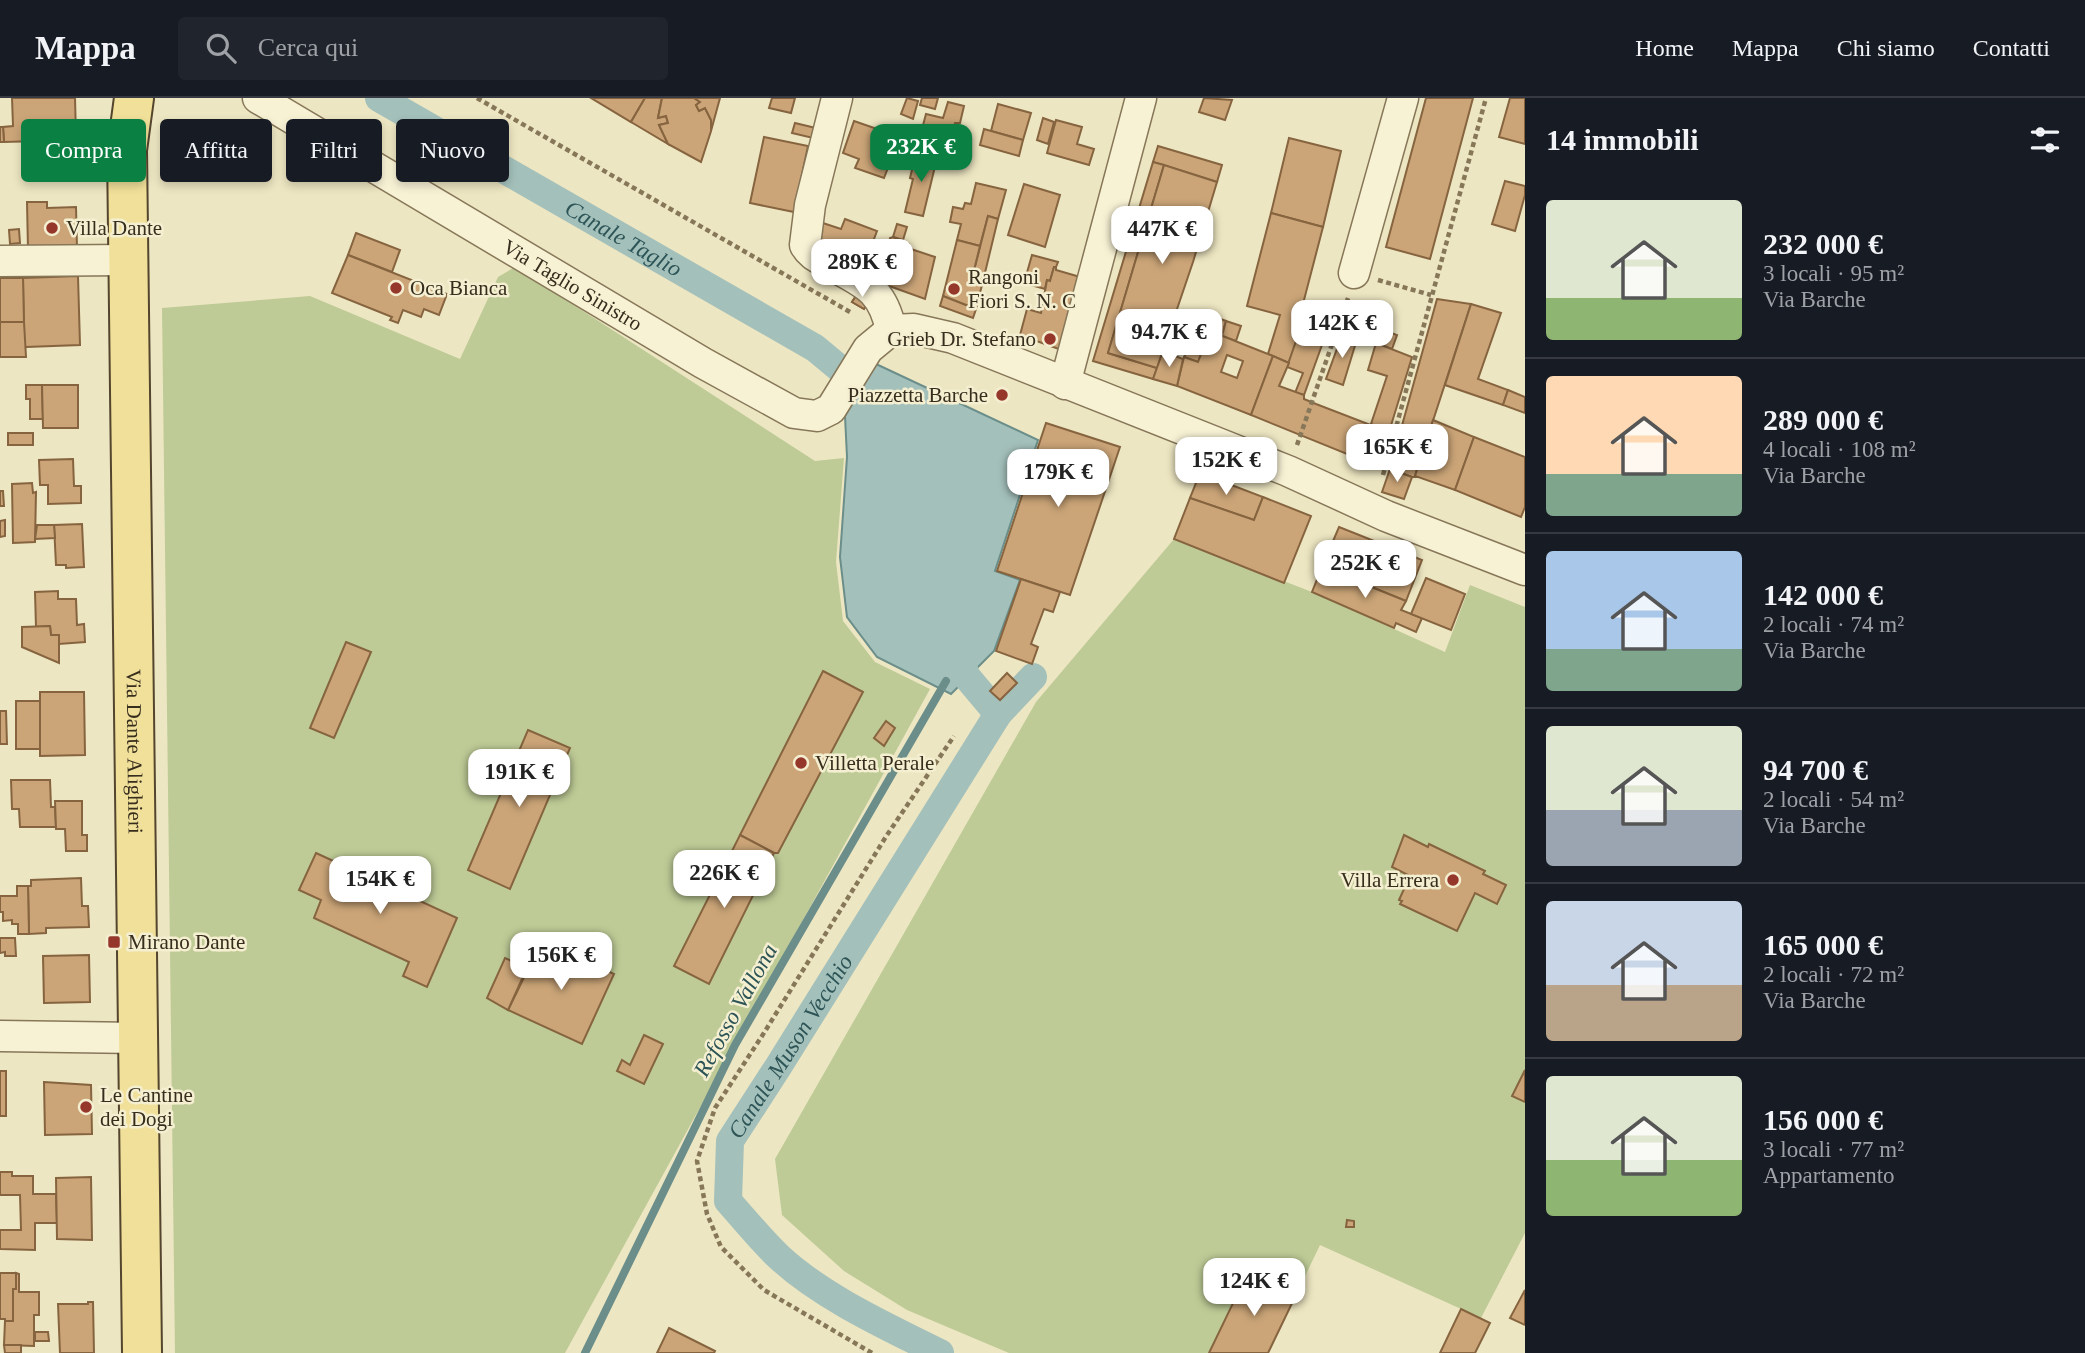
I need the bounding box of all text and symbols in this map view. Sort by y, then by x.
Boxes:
search box [178,17,668,80]
icon: search [202,29,240,67]
text: Mappa [35,30,136,66]
text: Cerca qui [258,33,358,62]
text: Home [1635,35,1694,61]
text: Mappa [1732,35,1799,61]
text: Chi siamo [1837,35,1935,61]
text: Contatti [1973,35,2050,61]
chip: Compra [21,119,146,182]
chip: Affitta [160,119,272,182]
chip: Filtri [286,119,382,182]
chip: Nuovo [396,119,509,182]
icon: filters [2026,121,2064,159]
text: 14 immobili [1546,123,1699,156]
pin: 232K € [864,125,978,184]
text: 232K € [886,134,956,159]
water label: Canale Taglio [561,195,686,282]
pin: 447K € [1105,206,1219,266]
place label: Villa Dante [66,216,162,240]
text: 447K € [1127,216,1197,241]
marker: Villa Dante [44,220,60,236]
text: 232 000 € [1763,227,1883,260]
icon: home [1602,228,1686,312]
street label: Via Taglio Sinistro [498,235,646,336]
pin: 289K € [805,240,919,299]
text: 289K € [827,249,897,274]
text: 3 locali · 95 m² [1763,261,1904,286]
place label: Rangoni Fiori S. N. C [968,265,1076,313]
place label: Oca Bianca [410,276,508,300]
marker: Oca Bianca [388,280,404,296]
marker: Rangoni Fiori S. N. C [946,281,962,297]
text: Via Barche [1763,287,1866,312]
pin: 142K € [1285,300,1399,360]
pin: 94.7K € [1104,310,1234,369]
text: 142K € [1307,310,1377,335]
text: 94.7K € [1131,319,1207,344]
place label: Grieb Dr. Stefano [887,327,1036,351]
marker: Grieb Dr. Stefano [1042,331,1058,347]
place label: Piazzetta Barche [848,383,988,407]
marker: Piazzetta Barche [994,387,1010,403]
text: 289 000 € [1763,403,1883,436]
icon: home [1602,404,1686,488]
pin: 165K € [1340,424,1454,484]
text: 165K € [1362,434,1432,459]
text: 4 locali · 108 m² [1763,437,1916,462]
pin: 152K € [1169,438,1283,497]
text: 152K € [1191,447,1261,472]
pin: 179K € [1001,450,1115,509]
text: 179K € [1023,459,1093,484]
text: Via Barche [1763,463,1866,488]
pin: 252K € [1308,540,1422,600]
text: 252K € [1330,550,1400,575]
text: 142 000 € [1763,578,1883,611]
icon: home [1602,579,1686,663]
text: 2 locali · 74 m² [1763,612,1904,637]
text: Via Barche [1763,638,1866,663]
street label: Via Dante Alighieri [121,669,148,834]
pin: 191K € [462,750,576,809]
place label: Villetta Perale [815,751,934,775]
text: 94 700 € [1763,753,1868,786]
icon: home [1602,754,1686,838]
marker: Villetta Perale [793,755,809,771]
text: 191K € [484,759,554,784]
text: 2 locali · 54 m² [1763,787,1904,812]
text: Via Barche [1763,813,1866,838]
pin: 226K € [667,850,781,910]
pin: 154K € [323,856,437,916]
text: 226K € [689,860,759,885]
text: 154K € [345,866,415,891]
place label: Villa Errera [1341,868,1440,892]
marker: Villa Errera [1445,872,1461,888]
text: 165 000 € [1763,928,1883,961]
icon: home [1602,929,1686,1013]
place label: Mirano Dante [128,930,245,954]
pin: 156K € [504,932,618,992]
marker: Mirano Dante [106,934,122,950]
water label: Refosso Vallona [688,940,782,1082]
text: 156K € [526,942,596,967]
water label: Canale Muson Vecchio [723,950,858,1143]
text: 2 locali · 72 m² [1763,962,1904,987]
text: Via Barche [1763,988,1866,1013]
place label: Le Cantine dei Dogi [100,1083,193,1131]
marker: Le Cantine dei Dogi [78,1099,94,1115]
text: 156 000 € [1763,1103,1883,1136]
icon: home [1602,1104,1686,1188]
text: 3 locali · 77 m² [1763,1137,1904,1162]
text: Appartamento [1763,1163,1895,1188]
pin: 124K € [1197,1258,1311,1318]
text: 124K € [1219,1268,1289,1293]

